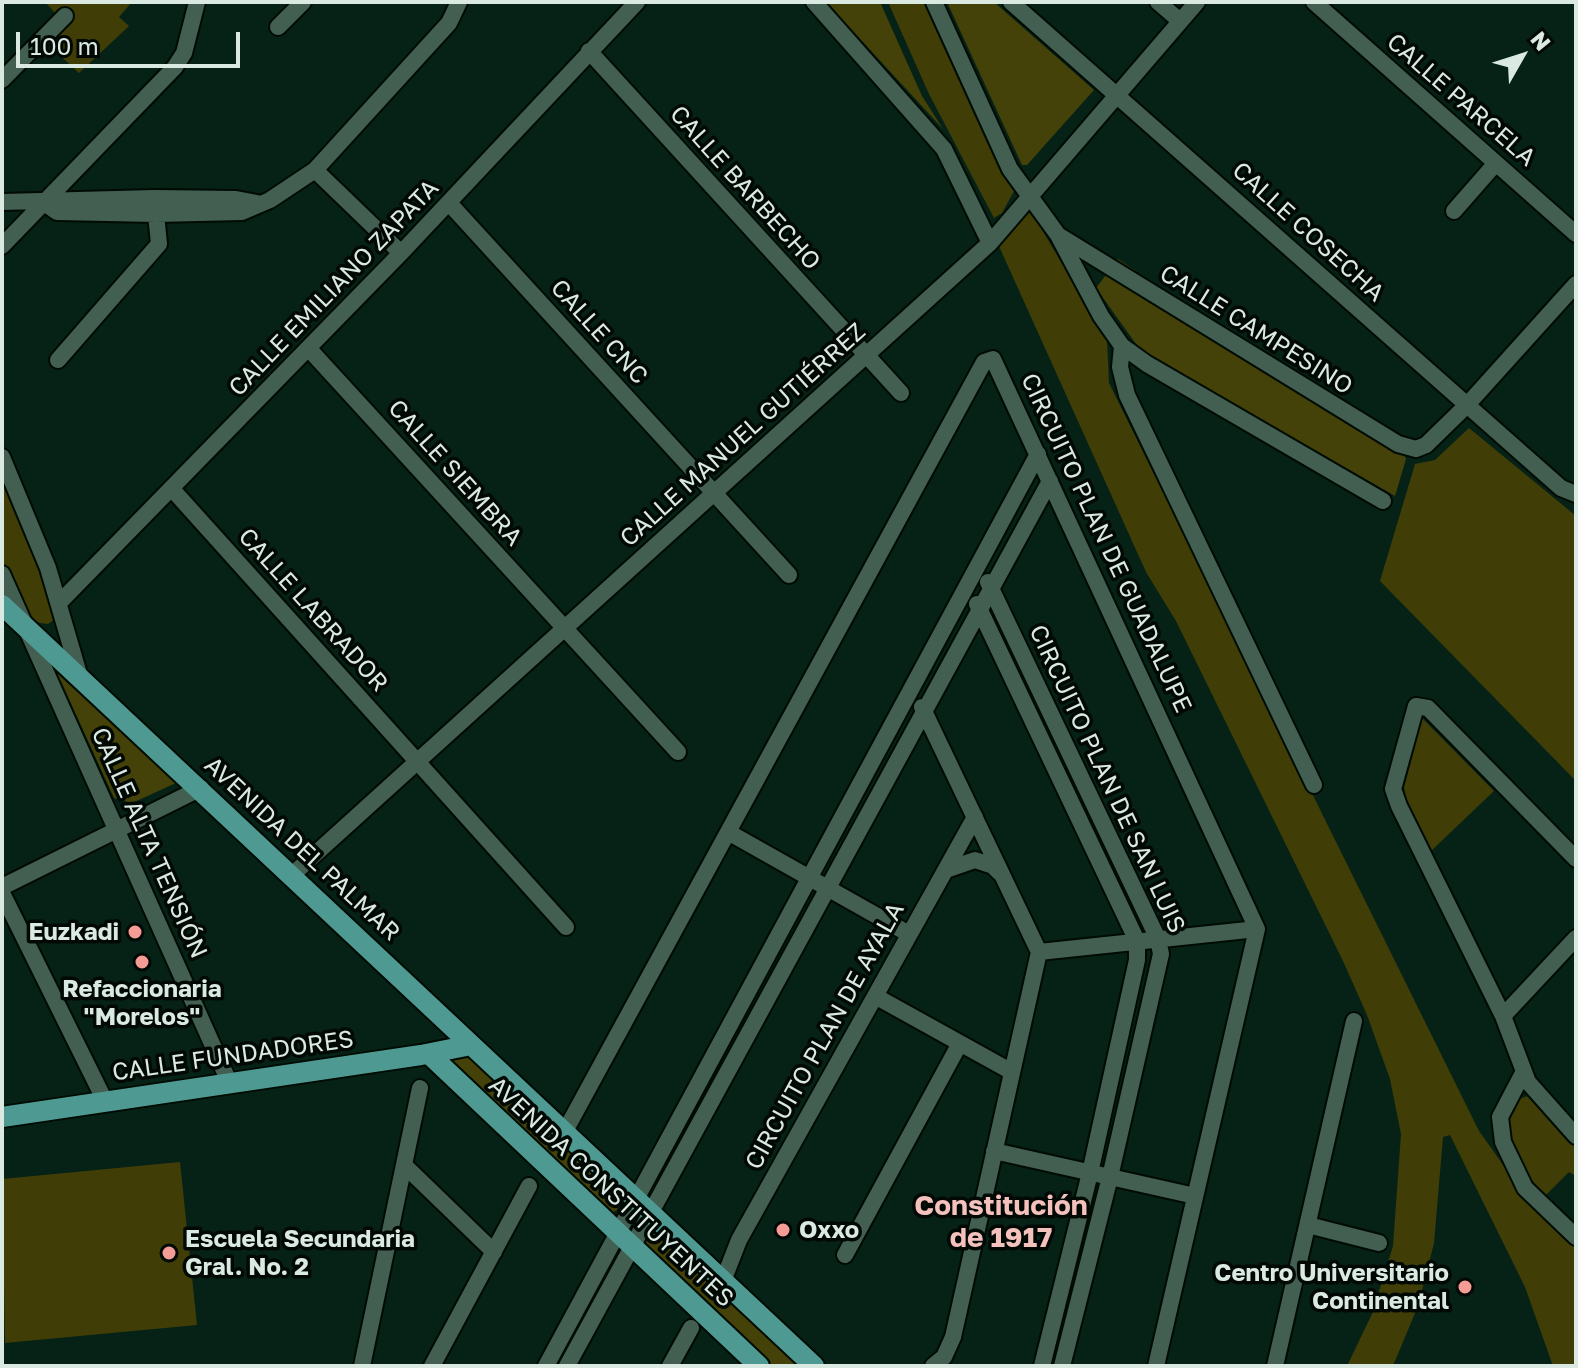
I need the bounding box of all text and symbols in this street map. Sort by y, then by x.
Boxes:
scale bar [20,16,244,66]
north arrow [1482,16,1562,96]
text: N [1525,26,1557,56]
street label: CALLE PARCELA [1381,28,1541,172]
text: 100 m [30,31,99,60]
street label: CALLE BARBECHO [664,100,826,276]
street label: CALLE COSECHA [1226,156,1390,308]
street label: CALLE EMILIANO ZAPATA [223,174,445,402]
street label: CALLE CAMPESINO [1154,259,1358,401]
street label: CALLE CNC [545,274,653,390]
street label: CALLE MANUEL GUTIÉRREZ [615,317,871,553]
street label: CIRCUITO PLAN DE GUADALUPE [1015,369,1197,717]
street label: CALLE SIEMBRA [382,394,528,552]
street label: CALLE LABRADOR [232,522,394,698]
street label: CIRCUITO PLAN DE SAN LUIS [1023,620,1191,938]
street label: CALLE ALTA TENSIÓN [85,723,213,963]
street label: AVENIDA DEL PALMAR [198,751,406,947]
street label: CIRCUITO PLAN DE AYALA [739,897,911,1175]
place label: Euzkadi [29,918,119,946]
marker: Euzkadi [126,923,144,941]
marker: Refaccionaria "Morelos" [133,953,151,971]
place label: Refaccionaria "Morelos" [62,975,222,1031]
street label: CALLE FUNDADORES [111,1025,355,1087]
street label: AVENIDA CONSTITUYENTES [483,1071,739,1313]
district label: Constitución de 1917 [914,1189,1088,1255]
place label: Oxxo [799,1216,859,1244]
marker: Oxxo [774,1221,792,1239]
place label: Escuela Secundaria Gral. No. 2 [185,1225,415,1281]
marker: Escuela Secundaria Gral. No. 2 [160,1244,178,1262]
place label: Centro Universitario Continental [1214,1259,1449,1315]
marker: Centro Universitario Continental [1456,1278,1474,1296]

